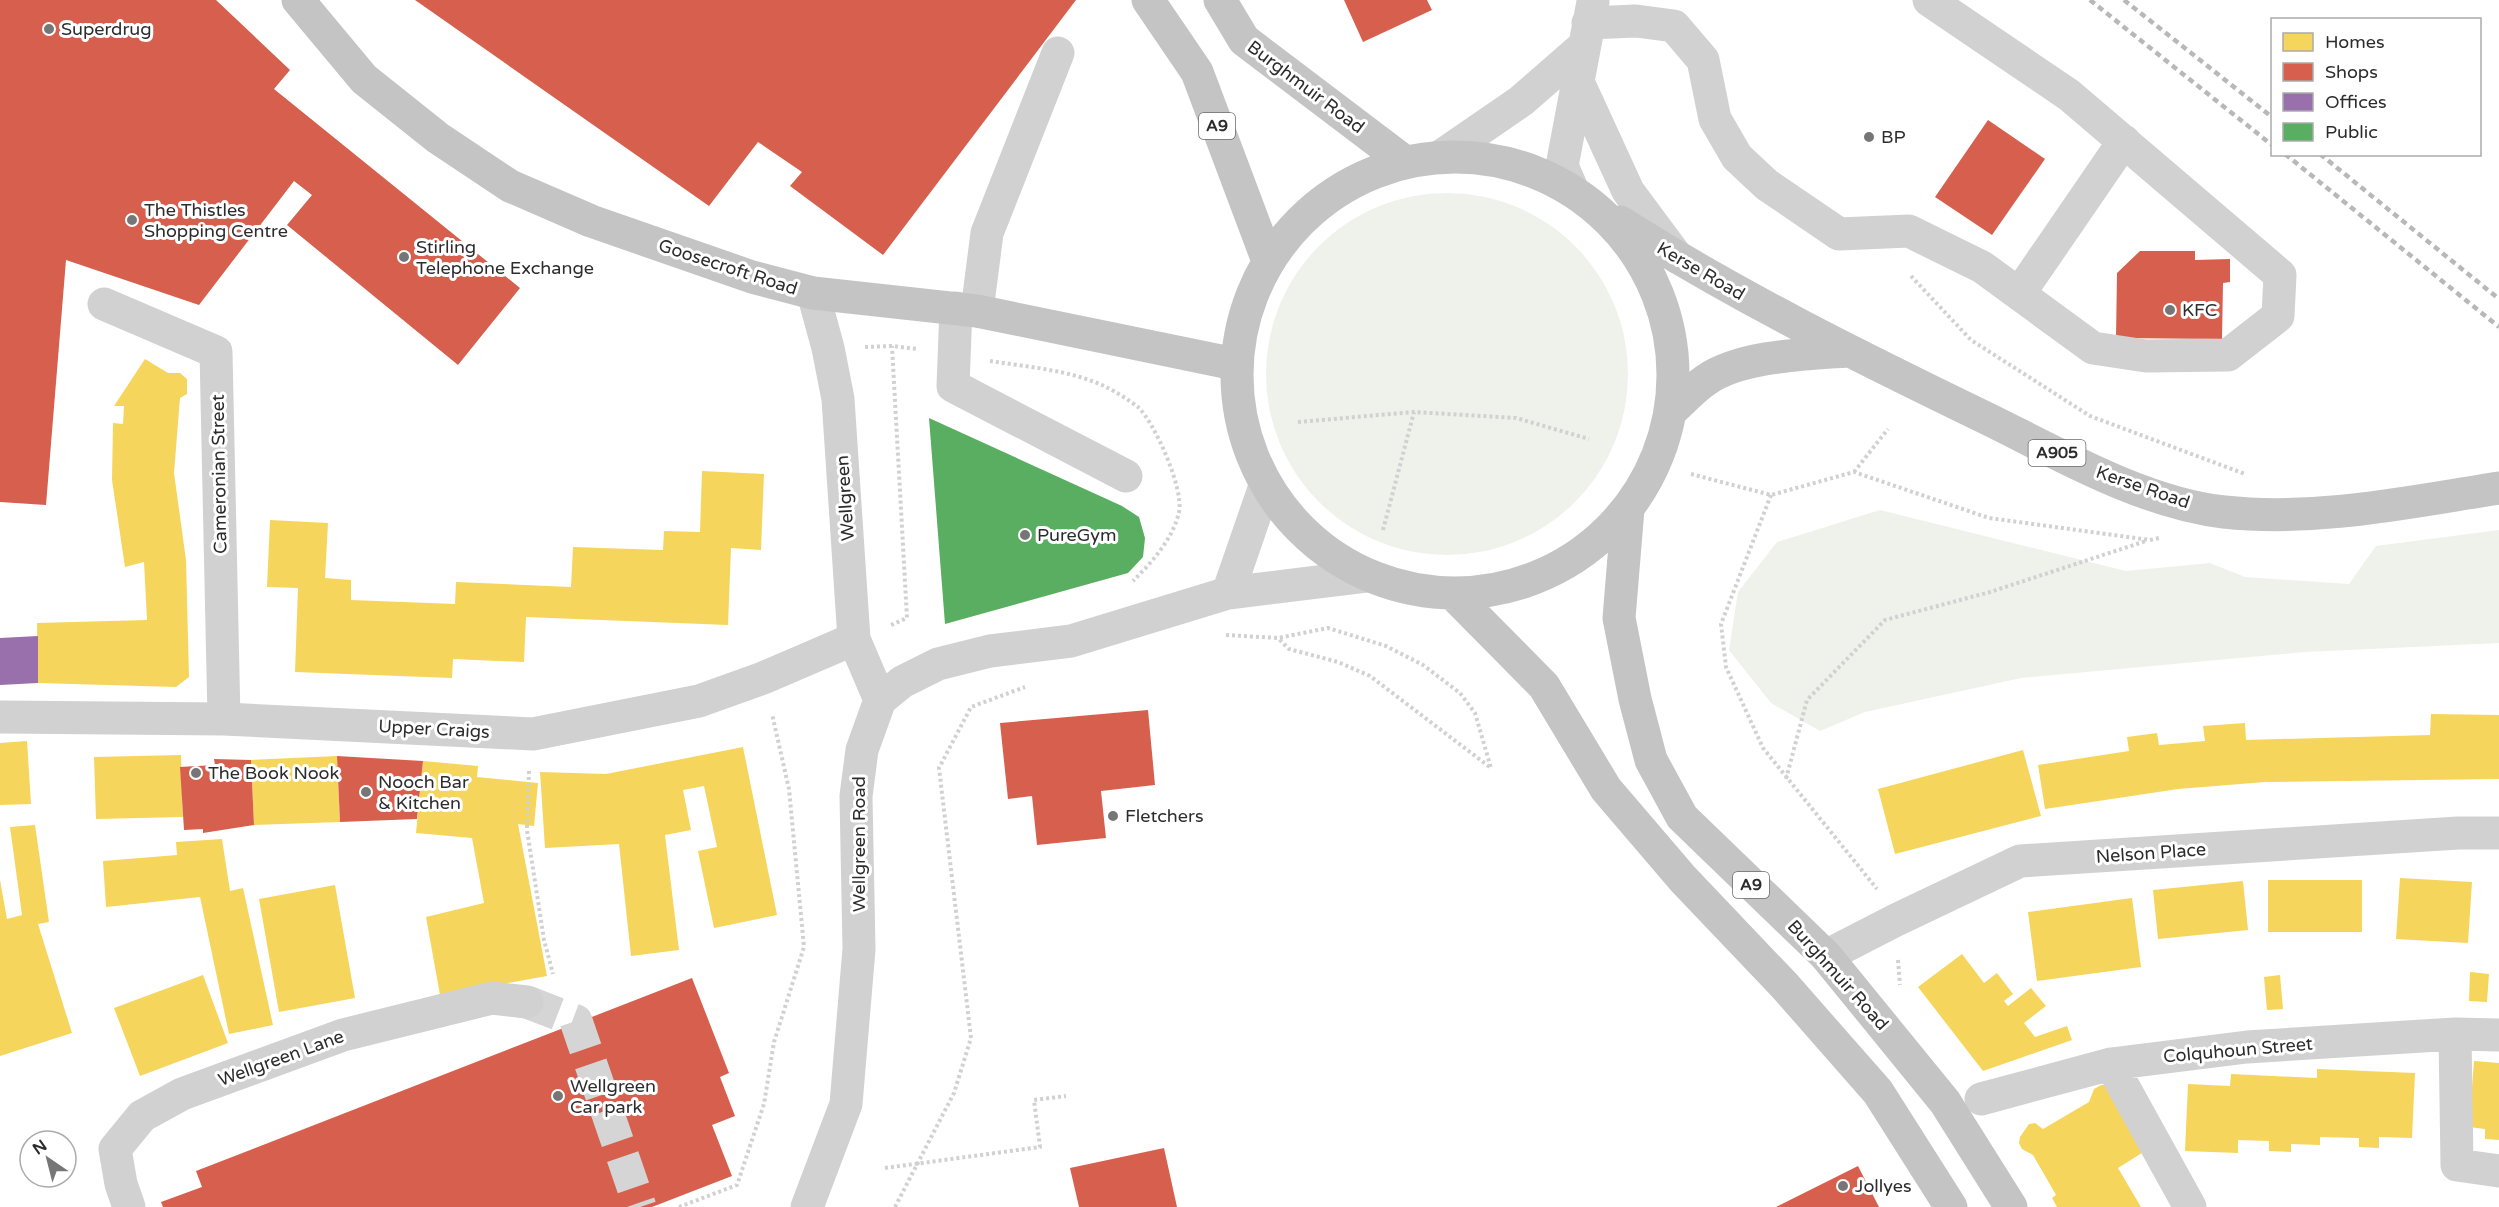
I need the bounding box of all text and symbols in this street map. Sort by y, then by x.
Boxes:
place label: Superdrug [61,18,152,40]
legend [2271,18,2481,156]
marker: Superdrug [42,22,56,36]
text: Homes [2325,31,2385,53]
street label: Burghmuir Road [1243,36,1369,138]
text: Shops [2325,61,2378,83]
text: Offices [2325,91,2387,113]
road number: A9 [1199,113,1235,139]
text: Public [2325,121,2378,143]
place label: BP [1881,126,1906,148]
marker: BP [1862,130,1876,144]
place label: The Thistles Shopping Centre [144,199,288,242]
marker: The Thistles Shopping Centre [125,213,139,227]
street label: Goosecroft Road [656,234,800,300]
place label: Stirling Telephone Exchange [416,236,594,279]
street label: Kerse Road [1653,237,1749,305]
marker: Stirling Telephone Exchange [397,250,411,264]
place label: KFC [2182,299,2217,321]
marker: KFC [2163,303,2177,317]
street label: Cameronian Street [207,394,231,554]
road number: A905 [2028,440,2086,466]
street label: Wellgreen [831,454,859,542]
street label: Kerse Road [2093,461,2193,513]
place label: PureGym [1037,524,1116,546]
marker: PureGym [1018,528,1032,542]
street label: Upper Craigs [378,715,490,743]
place label: The Book Nook [208,762,340,784]
marker: The Book Nook [189,766,203,780]
place label: Nooch Bar & Kitchen [378,771,469,814]
street label: Wellgreen Road [848,776,870,912]
marker: Nooch Bar & Kitchen [359,785,373,799]
place label: Fletchers [1125,805,1204,827]
marker: Fletchers [1106,809,1120,823]
street label: Nelson Place [2095,838,2207,868]
road number: A9 [1733,872,1769,898]
street label: Burghmuir Road [1783,915,1893,1035]
street label: Wellgreen Lane [215,1025,347,1091]
street label: Colquhoun Street [2162,1032,2314,1067]
place label: Wellgreen Car park [570,1075,656,1118]
marker: Wellgreen Car park [551,1089,565,1103]
north arrow [18,1129,78,1189]
text: N [29,1136,51,1159]
place label: Jollyes [1855,1175,1912,1197]
marker: Jollyes [1836,1179,1850,1193]

